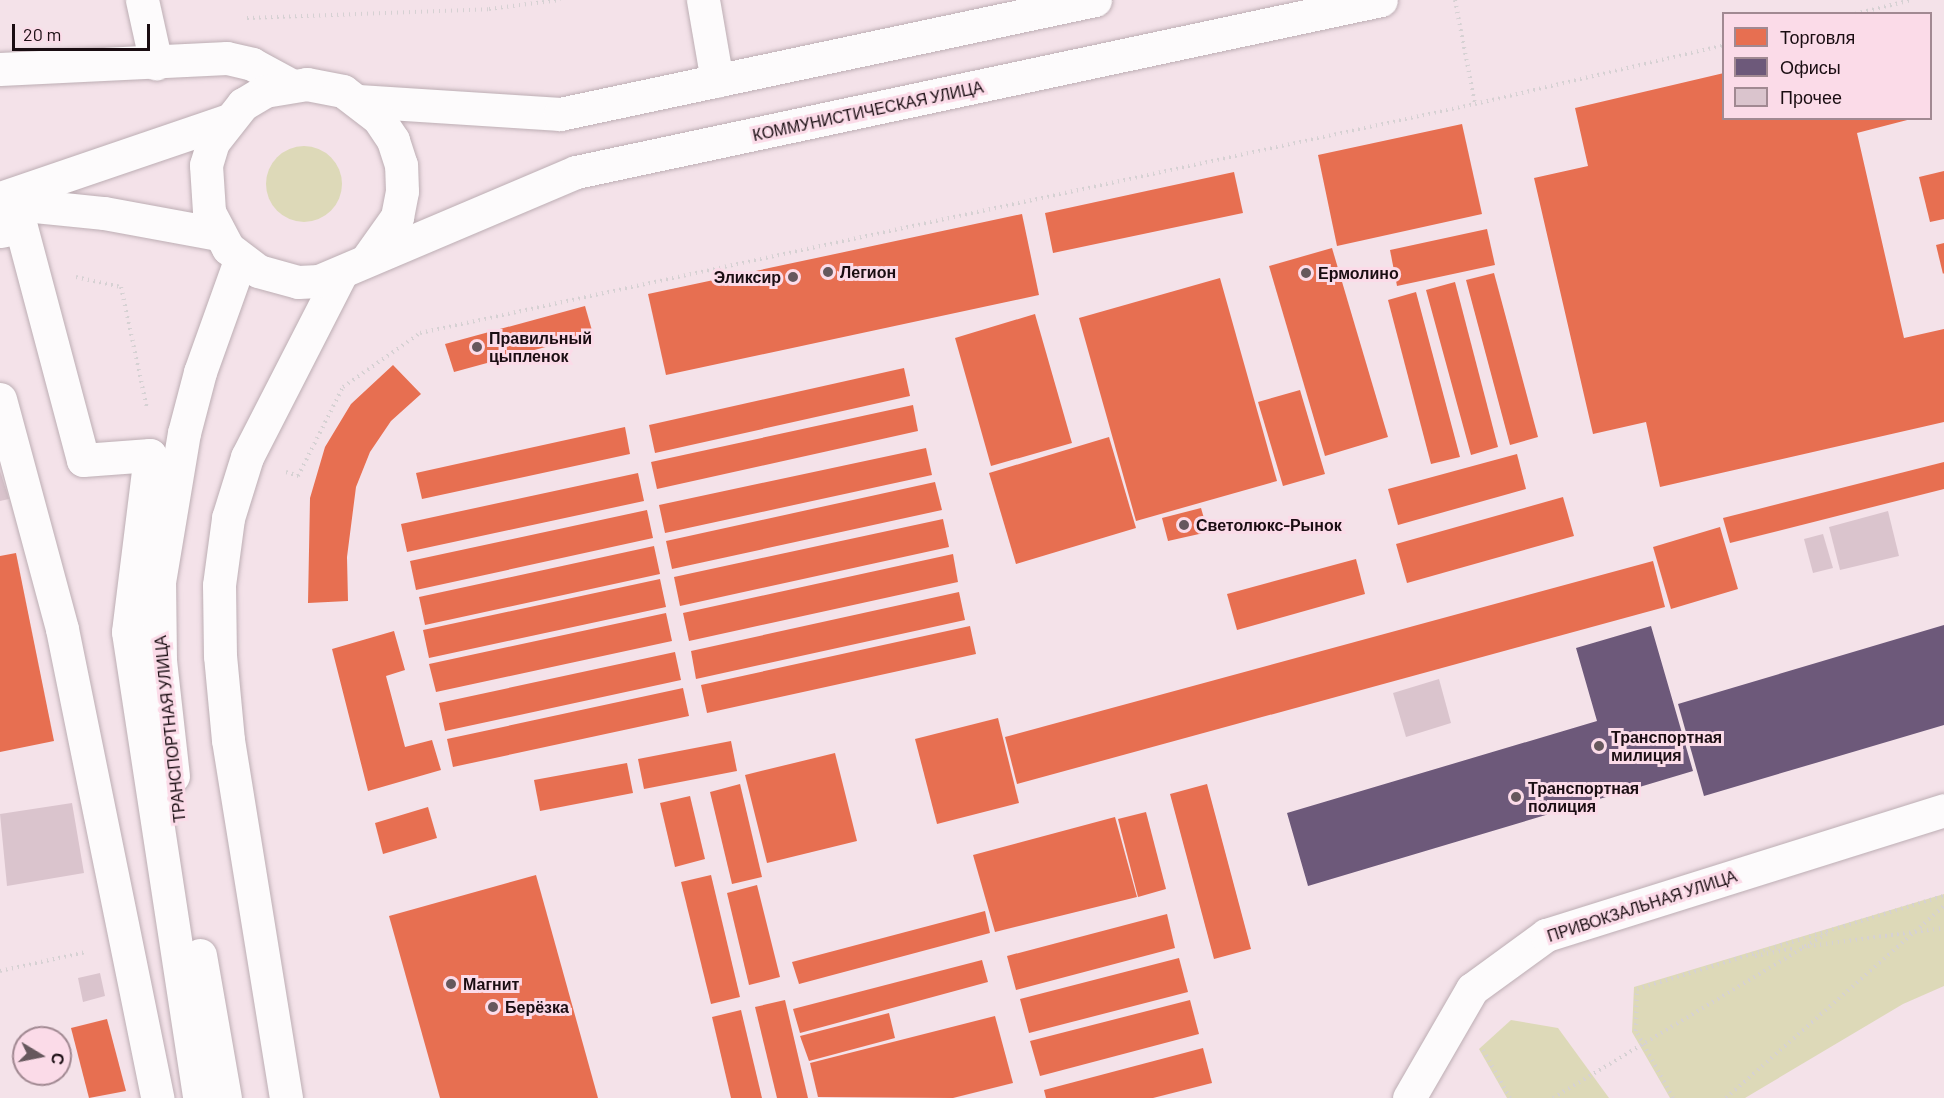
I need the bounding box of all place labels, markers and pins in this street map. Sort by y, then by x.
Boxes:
place label: Легион [840,262,896,282]
place label: Ермолино [1318,263,1399,283]
marker: Легион [821,265,835,279]
marker: Ермолино [1299,266,1313,280]
place label: Эликсир [714,267,781,287]
marker: Эликсир [786,270,800,284]
place label: Правильный цыпленок [489,328,592,366]
marker: Правильный цыпленок [470,340,484,354]
place label: Светолюкс-Рынок [1196,515,1342,535]
marker: Светолюкс-Рынок [1177,518,1191,532]
place label: Транспортная милиция [1611,727,1722,765]
marker: Транспортная милиция [1592,739,1606,753]
place label: Транспортная полиция [1528,778,1639,816]
marker: Транспортная полиция [1509,790,1523,804]
place label: Магнит [463,974,519,994]
marker: Магнит [444,977,458,991]
place label: Берёзка [505,997,569,1017]
marker: Берёзка [486,1000,500,1014]

